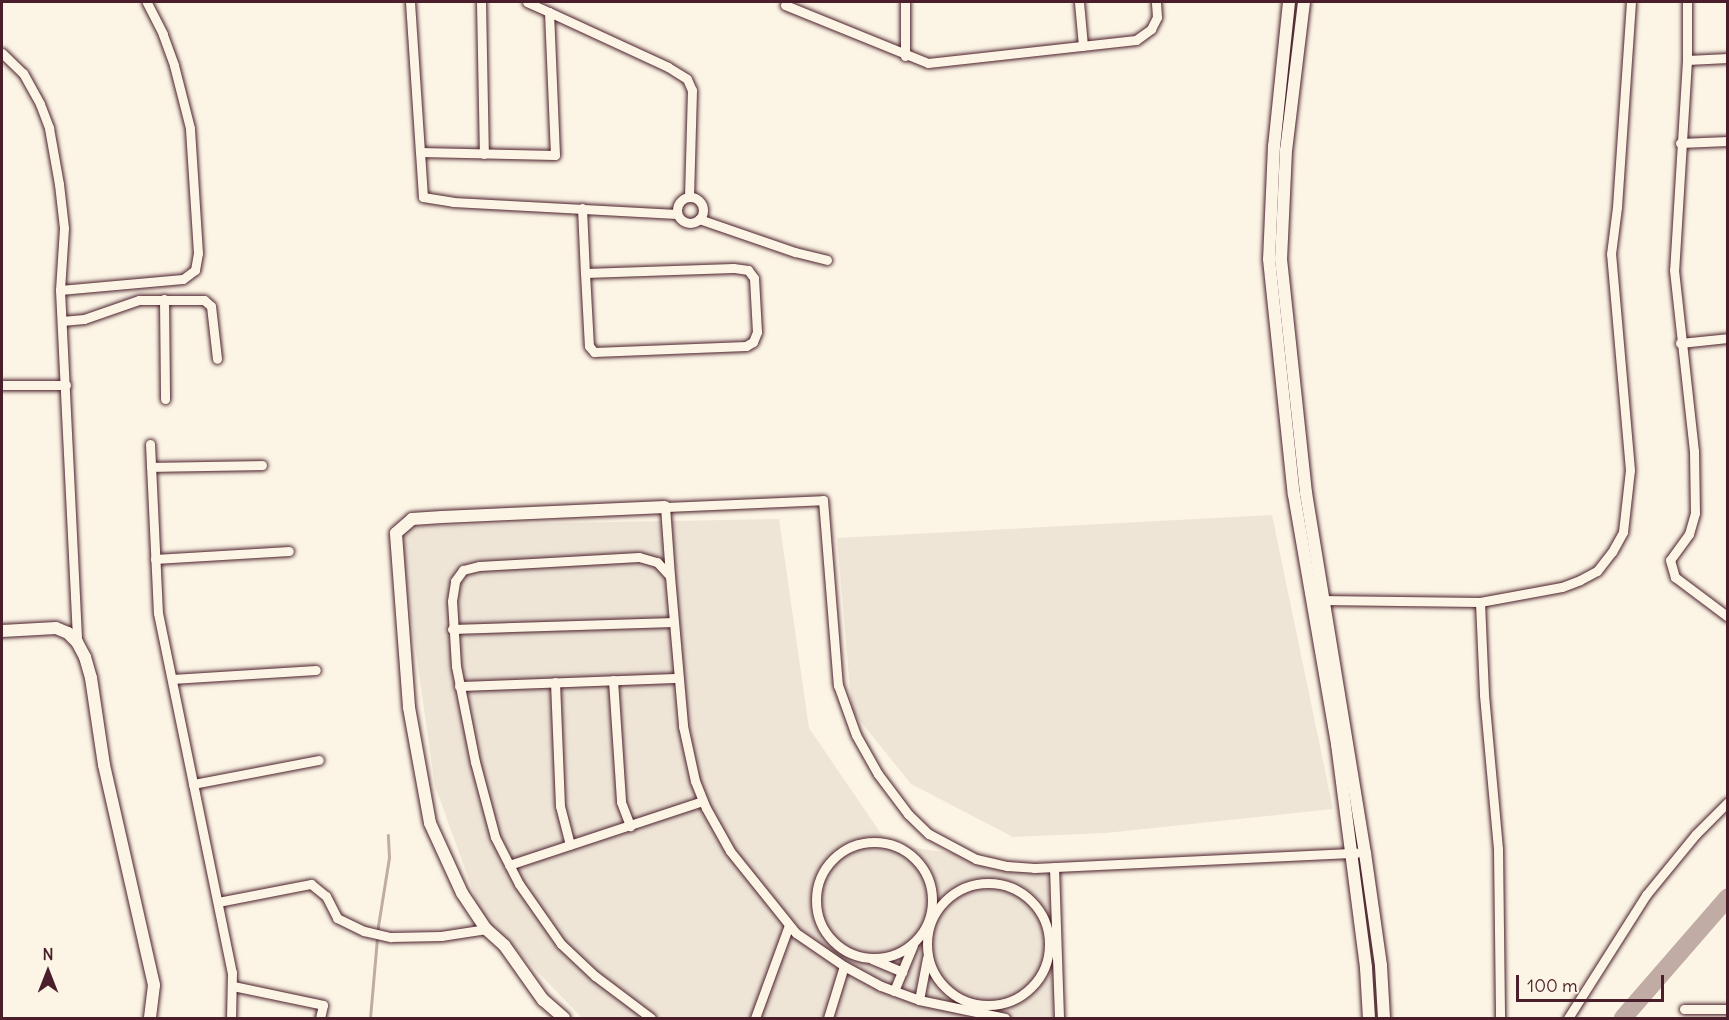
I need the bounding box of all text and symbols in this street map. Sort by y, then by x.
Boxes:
north arrow [18,942,78,1002]
text: N [42,944,54,964]
scale bar [1519,963,1668,1001]
text: 100 m [1527,974,1578,997]

